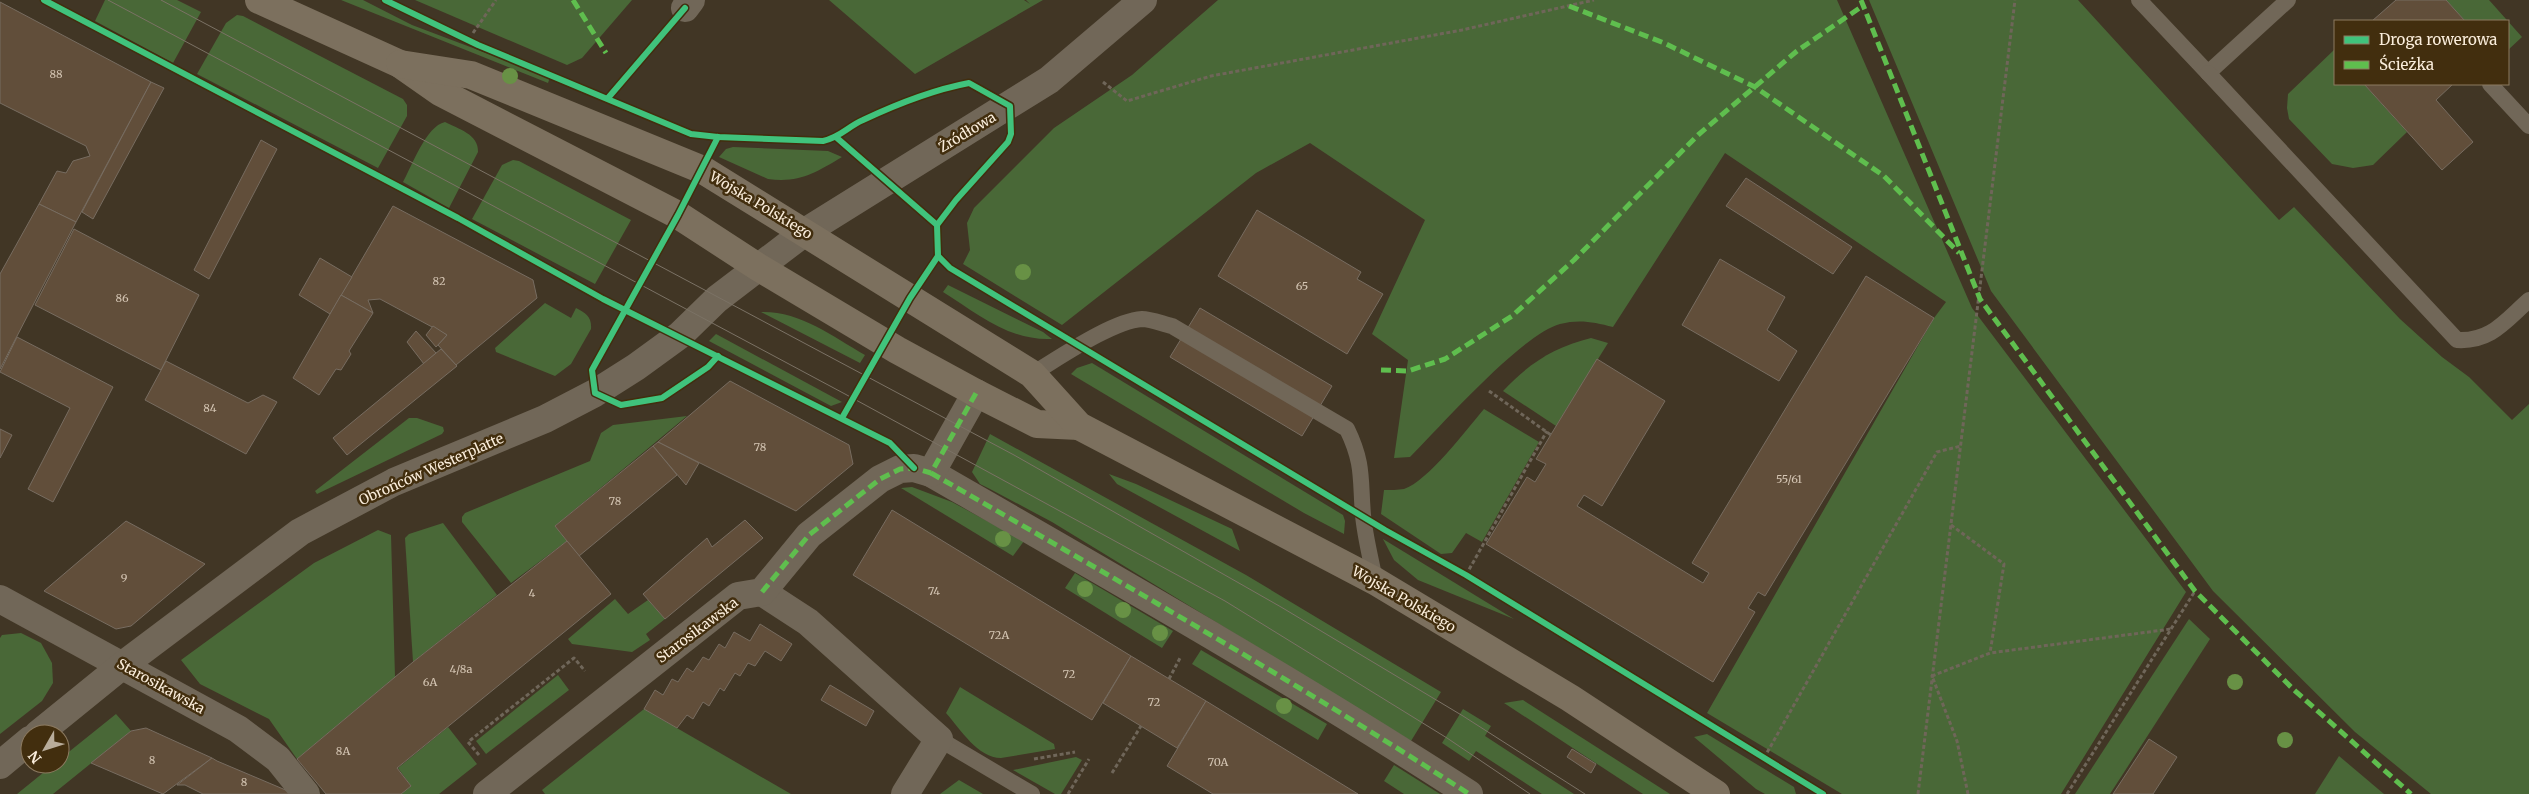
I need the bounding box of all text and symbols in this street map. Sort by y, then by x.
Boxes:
legend [2334,20,2509,85]
text: Droga rowerowa [2379,30,2497,49]
text: Ścieżka [2379,54,2434,74]
house number: 88 [49,67,63,81]
street label: Źródłowa [935,108,1000,156]
street label: Wojska Polskiego [705,167,816,243]
house number: 82 [433,274,445,288]
house number: 65 [1296,279,1308,293]
house number: 86 [115,291,129,305]
house number: 84 [203,401,217,415]
street label: Obrońców Westerplatte [356,429,506,509]
house number: 78 [754,440,767,454]
house number: 55/61 [1776,472,1802,486]
house number: 78 [609,494,622,508]
street label: Wojska Polskiego [1348,561,1459,636]
house number: 9 [121,571,128,585]
house number: 74 [928,584,940,598]
house number: 4 [529,586,536,600]
street label: Starosikawska [653,593,742,667]
house number: 72A [989,628,1009,642]
street label: Starosikawska [114,654,209,718]
house number: 4/8a [450,662,473,676]
house number: 72 [1063,667,1075,681]
house number: 6A [423,675,437,689]
house number: 72 [1148,695,1160,709]
north arrow [20,724,70,774]
house number: 8A [336,744,350,758]
text: N [24,747,45,767]
house number: 8 [149,753,156,767]
house number: 70A [1208,755,1228,769]
house number: 8 [241,775,248,789]

